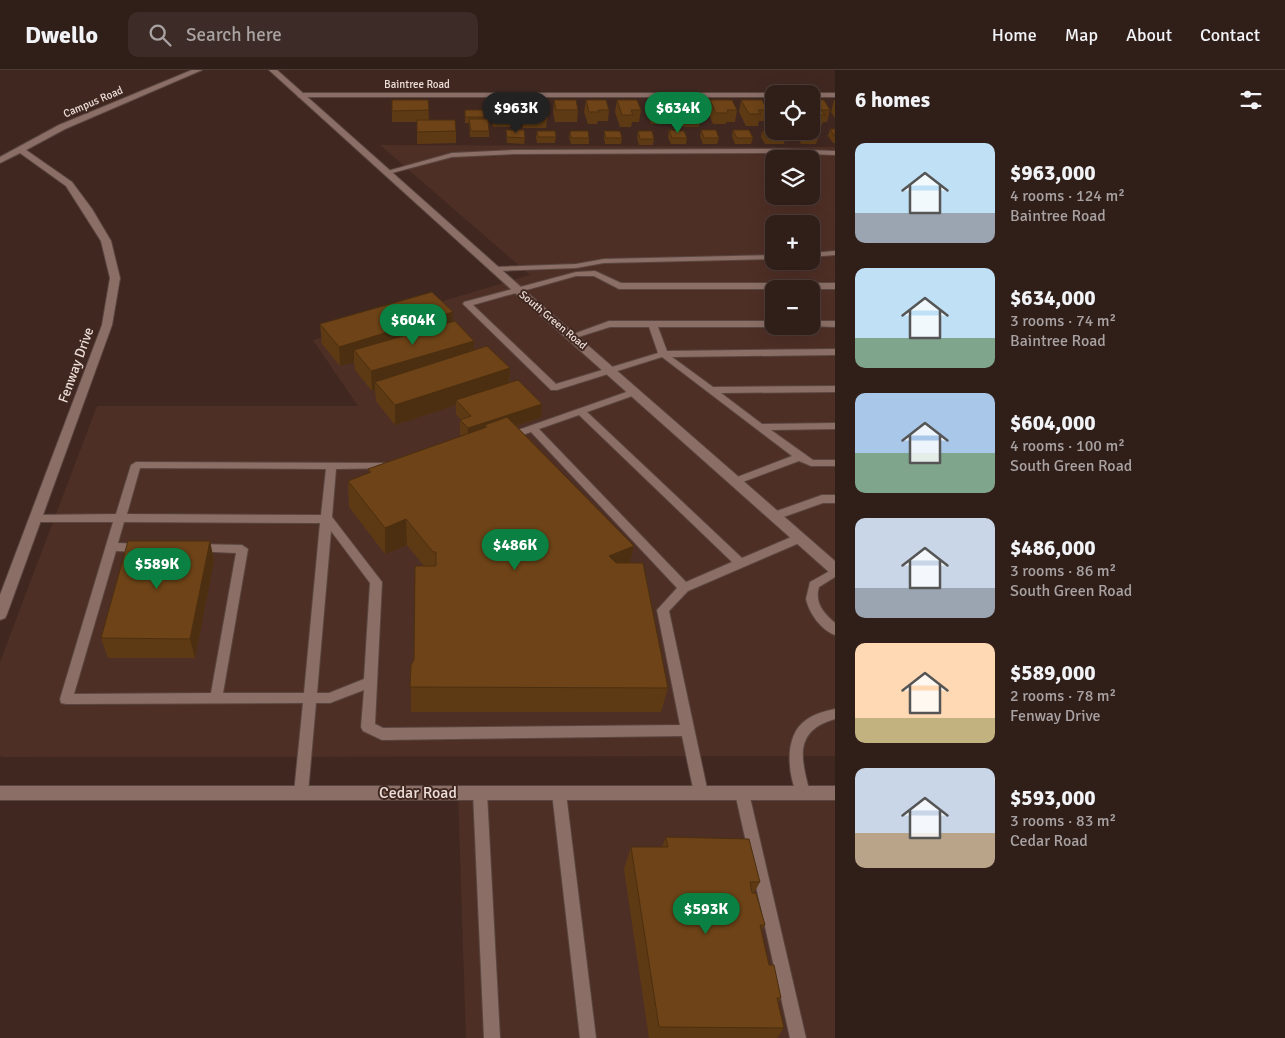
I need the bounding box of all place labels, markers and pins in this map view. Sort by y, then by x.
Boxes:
pin: $963K [481,92,551,134]
pin: $634K [643,92,713,134]
pin: $604K [378,304,448,346]
pin: $486K [480,528,550,571]
pin: $589K [122,548,192,590]
pin: $593K [671,892,741,935]

